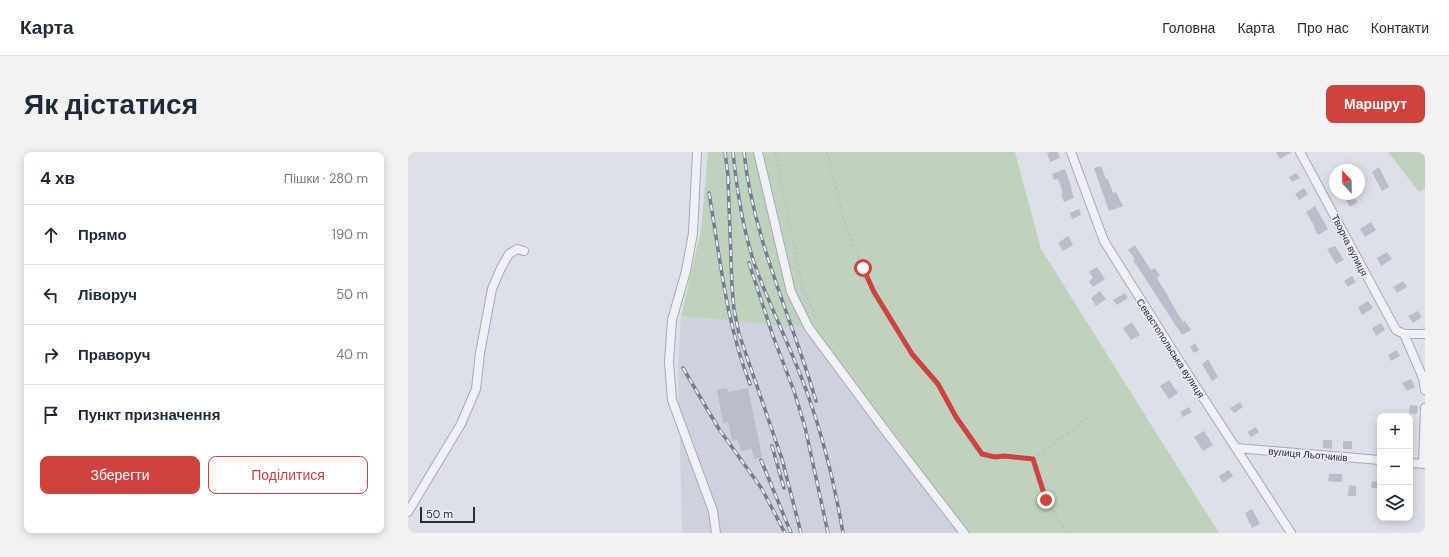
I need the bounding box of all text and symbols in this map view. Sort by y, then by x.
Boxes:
text: Карта [20,15,74,40]
text: Головна [1162,19,1215,37]
text: Карта [1237,19,1275,37]
text: Про нас [1297,19,1349,37]
text: Контакти [1371,19,1429,37]
button: Маршрут [1326,85,1425,123]
text: Як дістатися [24,86,198,123]
north arrow [1329,164,1365,200]
text: 4 хв [40,167,75,189]
text: Пішки · 280 m [284,170,368,187]
street label: Творча вулиця [1328,212,1371,278]
icon: ahead [40,224,62,246]
text: Прямо [78,225,127,245]
text: 190 m [332,226,368,243]
route start [854,259,872,277]
icon: left [40,284,62,306]
text: Ліворуч [78,285,137,305]
text: 50 m [336,286,368,303]
street label: Севастопольська вулиця [1134,296,1208,400]
icon: right [40,344,62,366]
text: Праворуч [78,345,151,365]
text: 40 m [336,346,368,363]
icon: arrive [40,404,62,426]
text: Пункт призначення [78,405,220,425]
map controls [1377,413,1413,521]
button: + [1377,413,1413,449]
street label: вулиця Льотчиків [1268,445,1348,464]
button: − [1377,449,1413,485]
button: Зберегти [40,456,200,494]
button: Поділитися [208,456,368,494]
button: layers [1377,485,1413,521]
route end [1037,491,1055,509]
scale bar [420,505,475,524]
text: 50 m [426,507,453,521]

